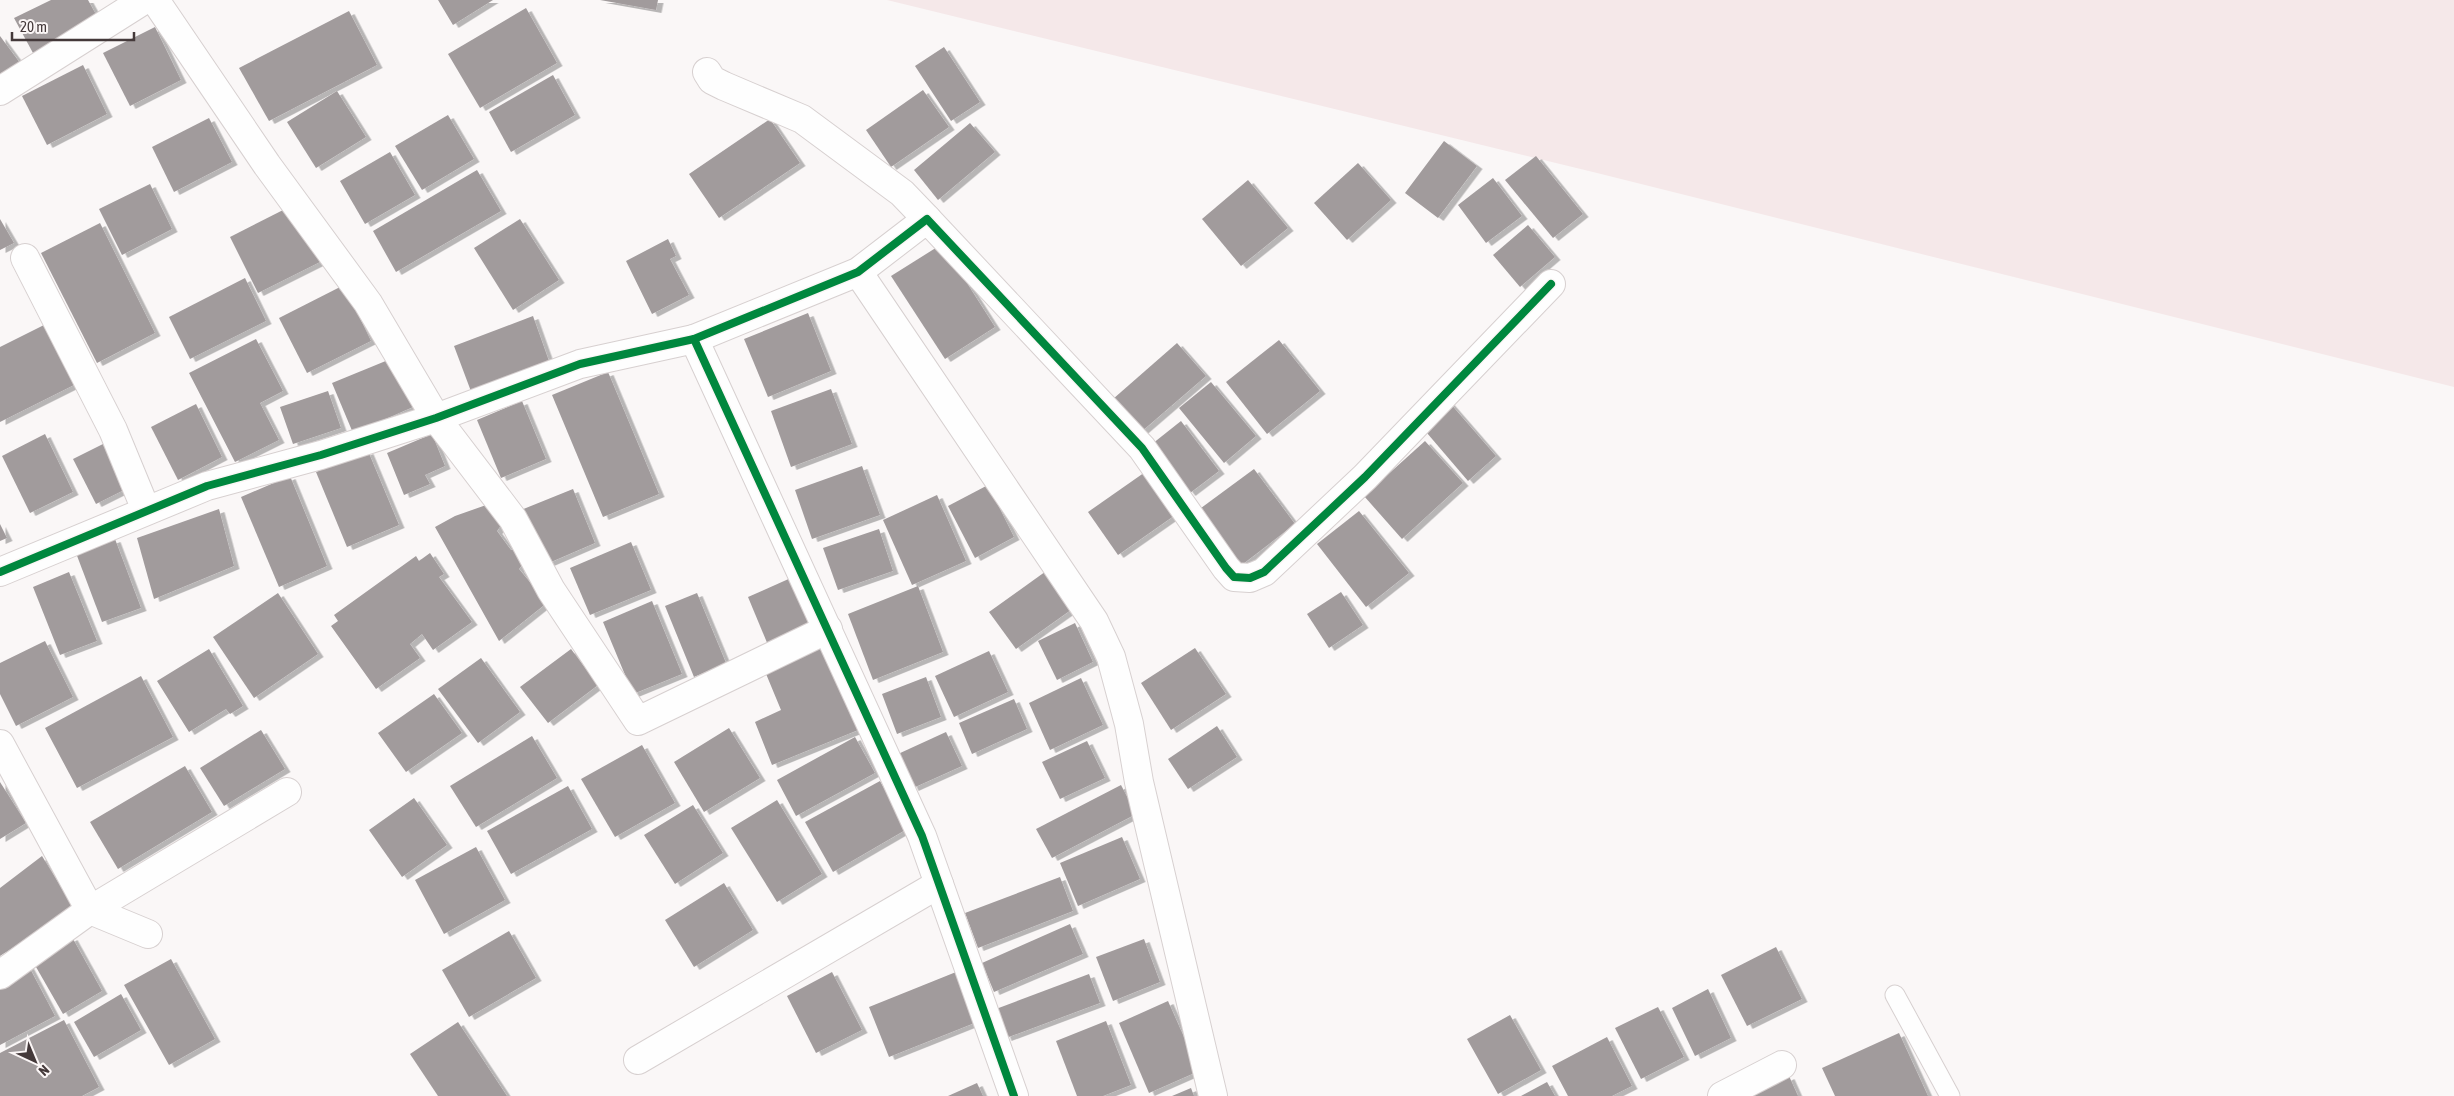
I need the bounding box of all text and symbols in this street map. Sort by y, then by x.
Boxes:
scale bar [12,10,135,42]
text: 20 m [20,18,47,35]
north arrow [10,1036,60,1086]
text: N [36,1062,53,1079]

